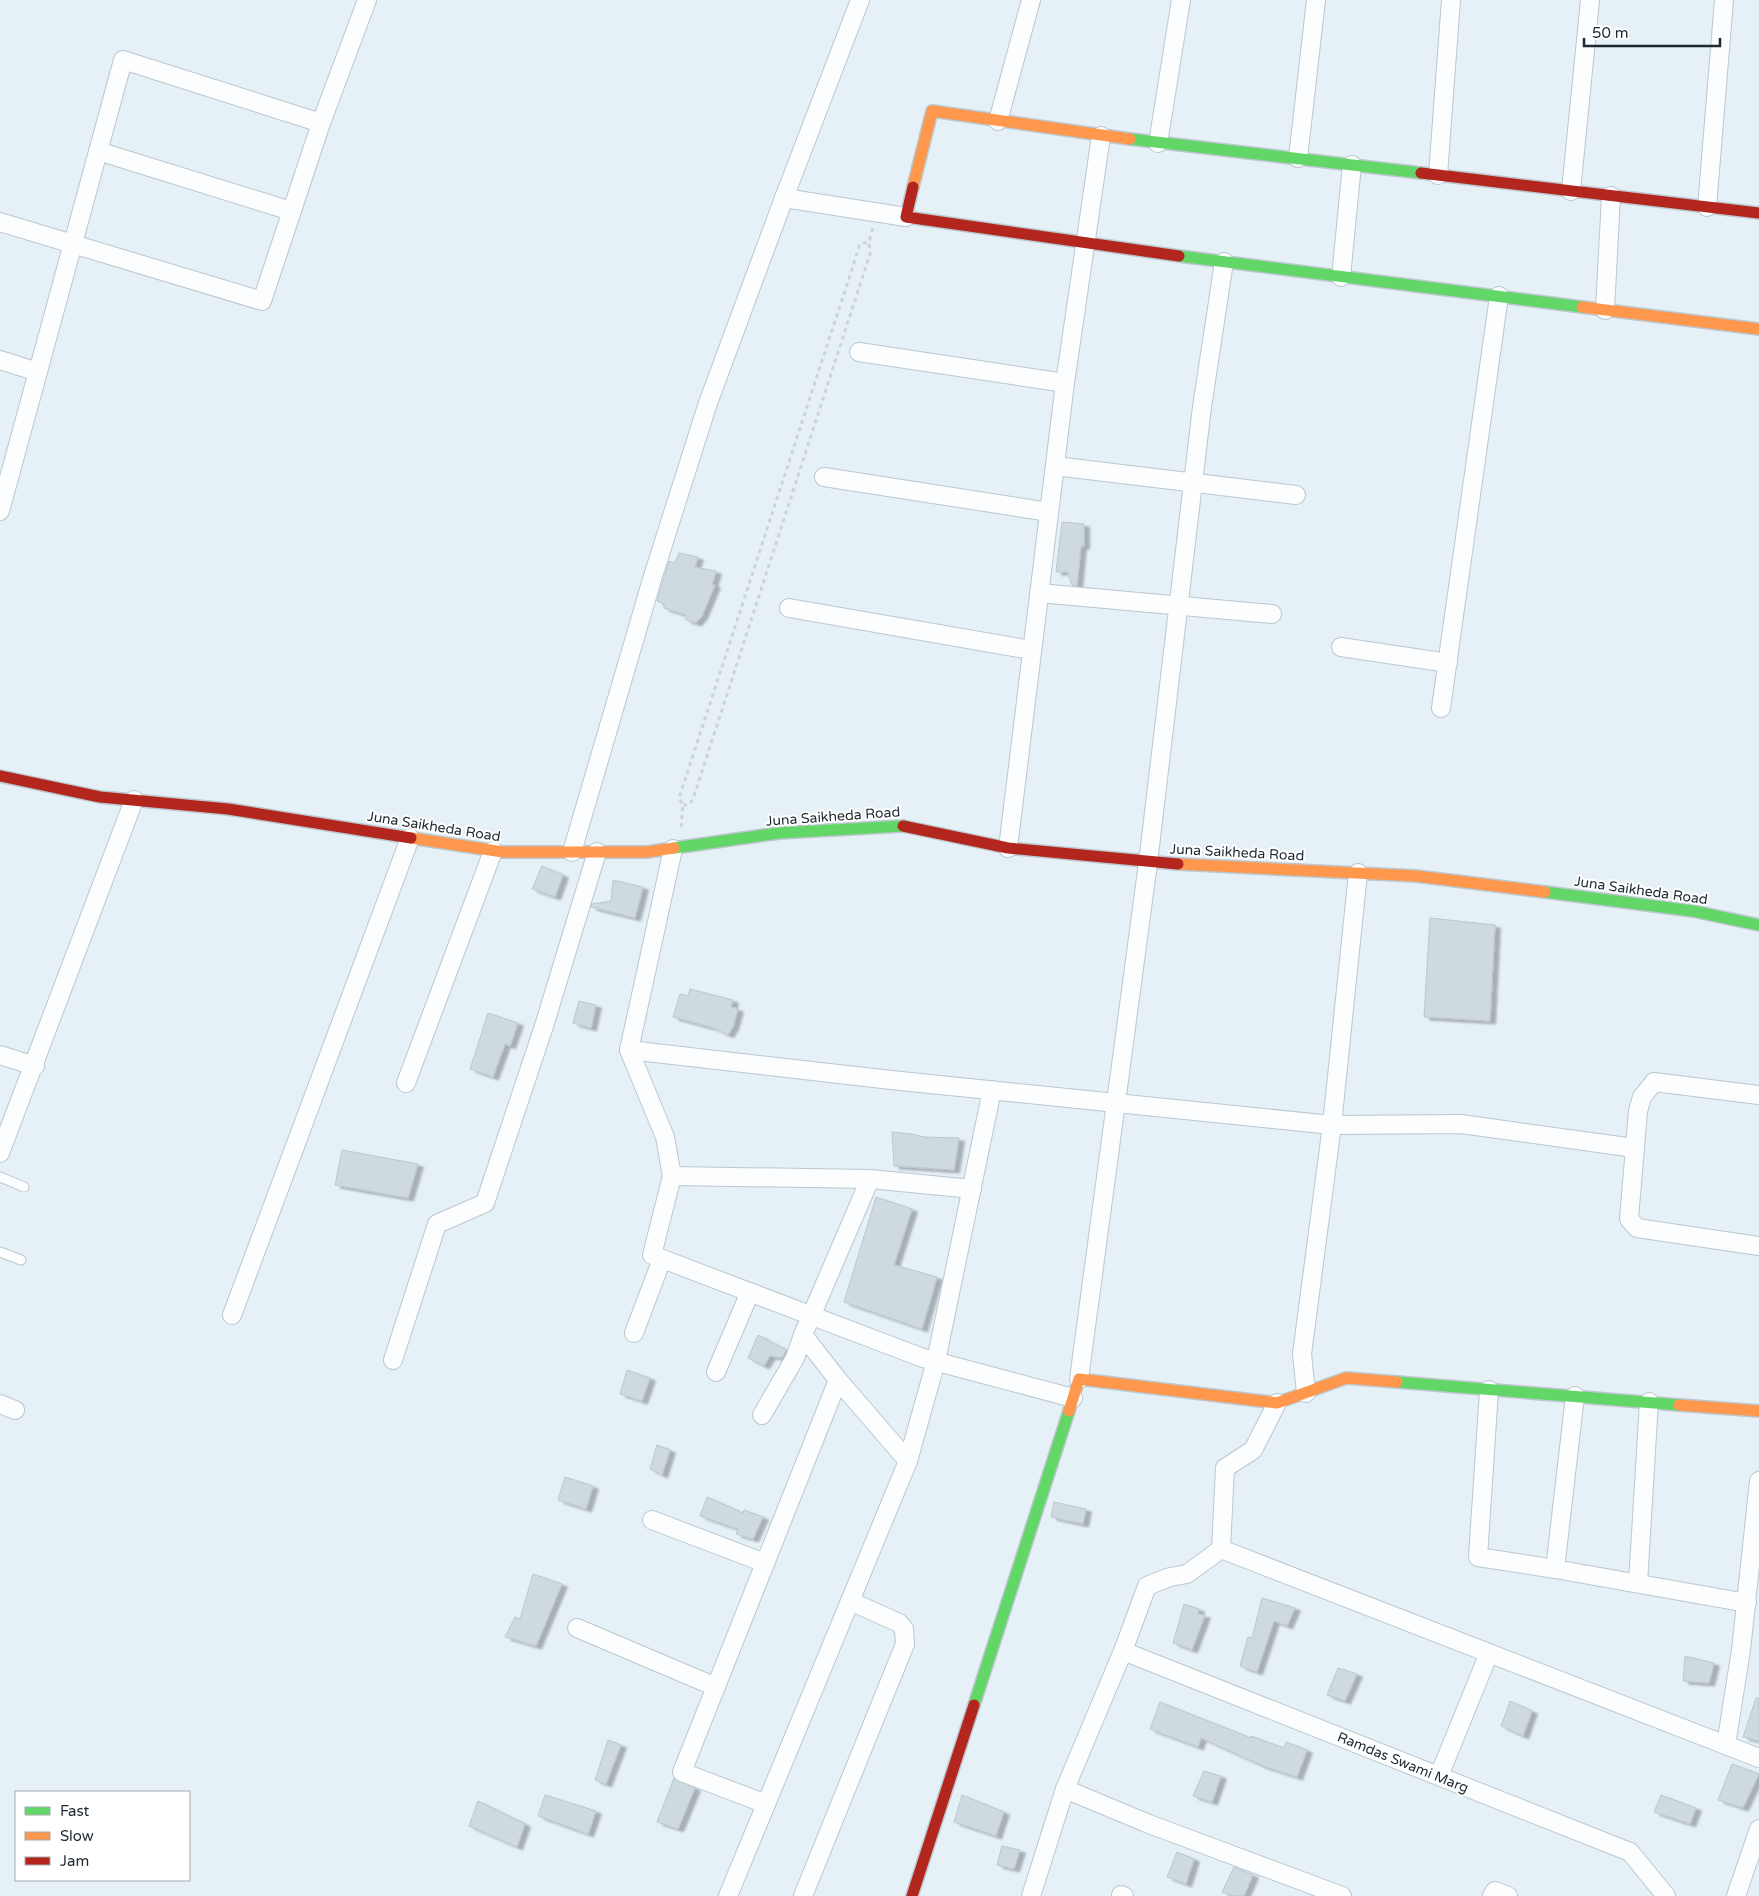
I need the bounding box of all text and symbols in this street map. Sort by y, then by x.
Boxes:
scale bar [1584,15,1720,47]
text: 50 m [1592,24,1629,42]
street label: Juna Saikheda Road [765,803,901,830]
street label: Juna Saikheda Road [366,808,502,845]
street label: Juna Saikheda Road [1169,840,1305,865]
street label: Juna Saikheda Road [1573,873,1709,908]
street label: Ramdas Swami Marg [1335,1728,1471,1797]
legend [15,1791,190,1881]
text: Fast [60,1802,90,1820]
text: Slow [60,1827,94,1845]
text: Jam [60,1852,89,1870]

